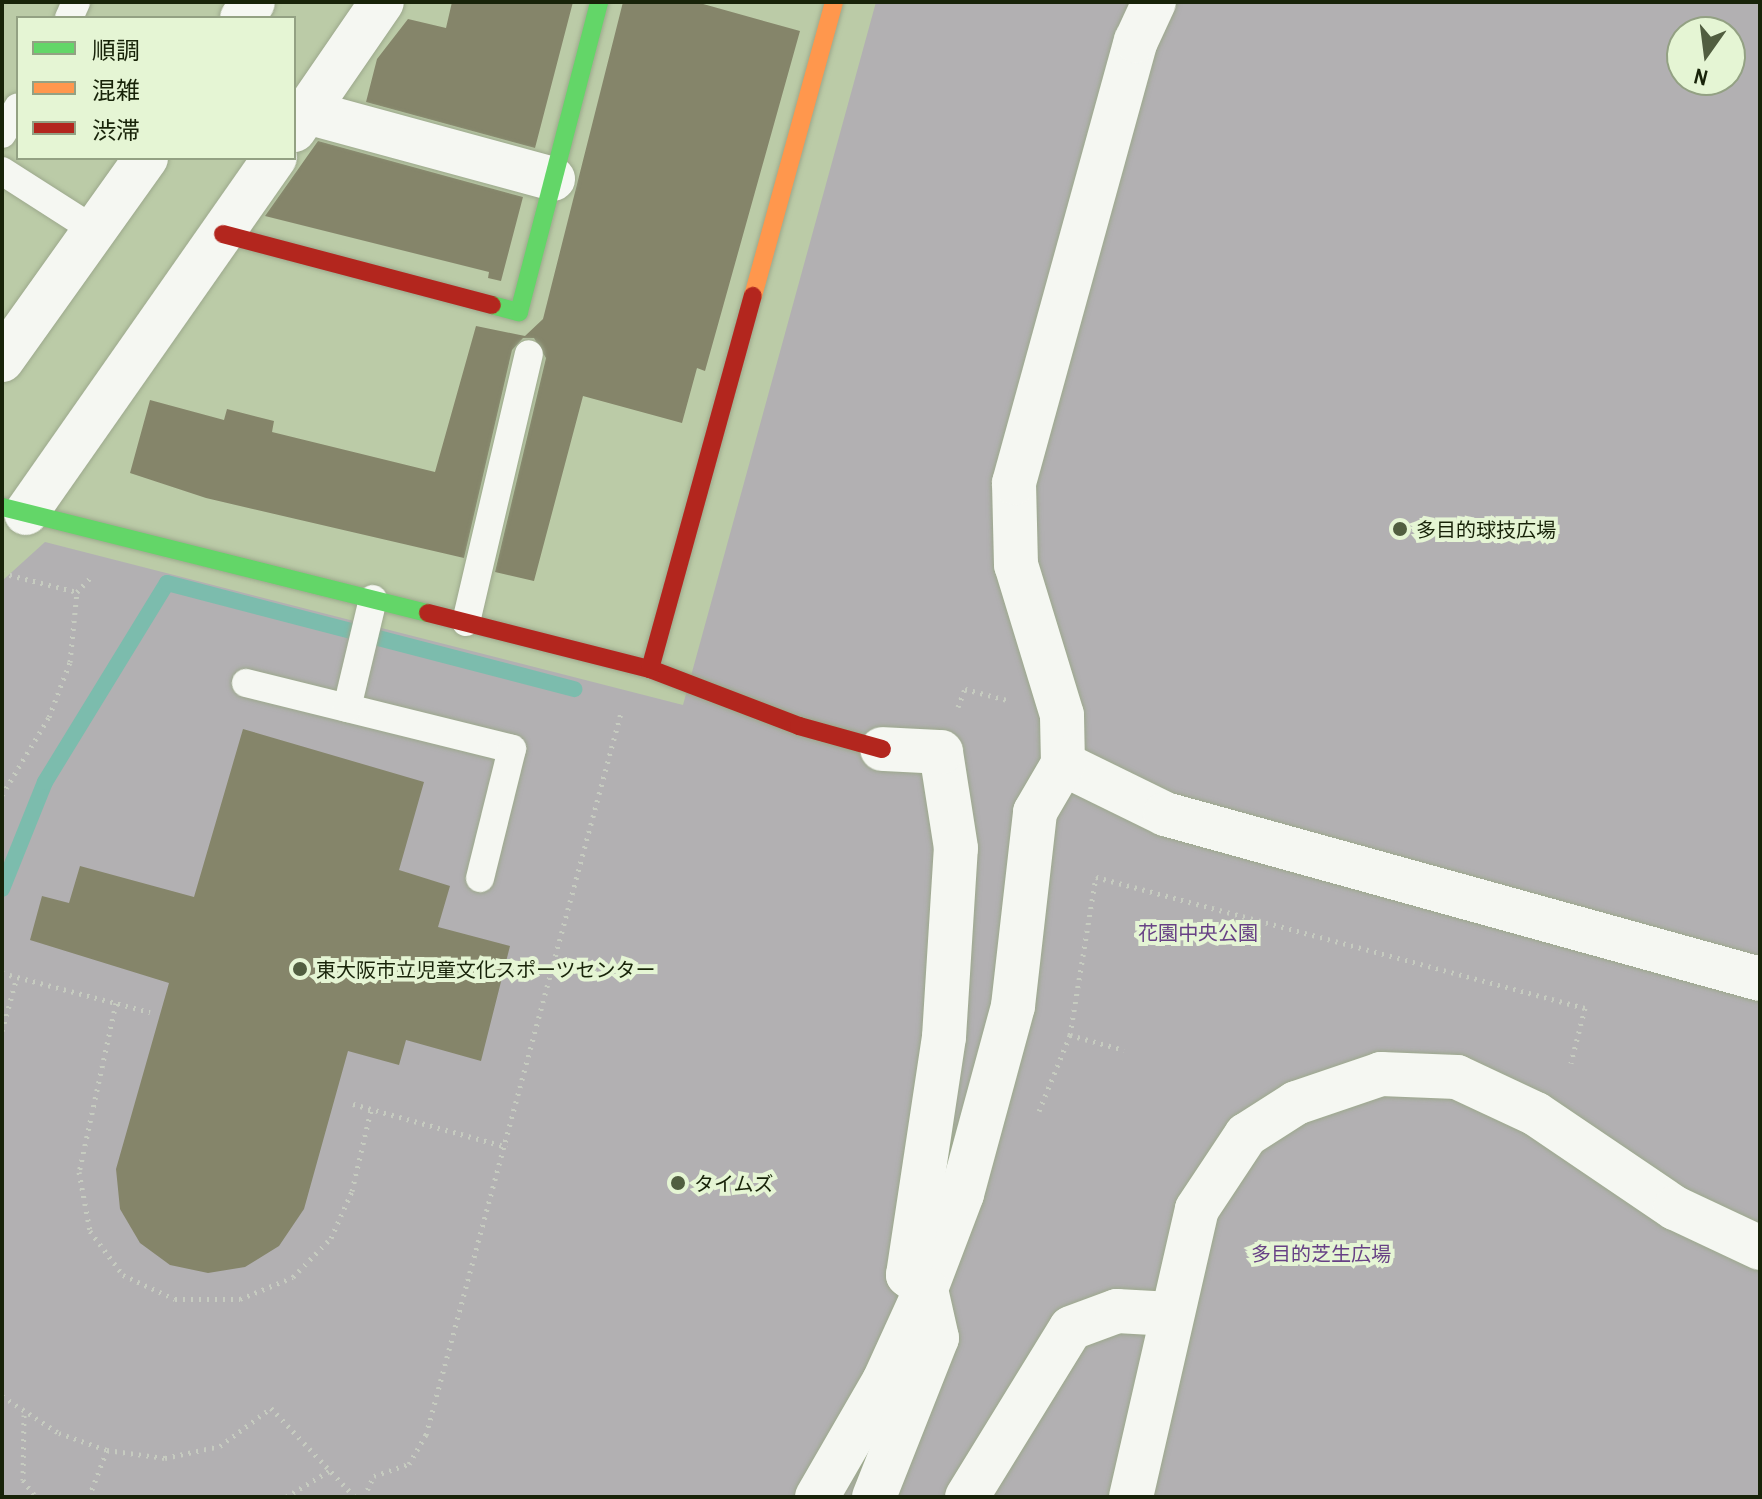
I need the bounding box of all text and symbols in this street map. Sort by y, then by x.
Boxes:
legend [16,16,296,160]
north arrow [1666,16,1746,96]
text: 順調 [92,34,140,66]
text: N [1691,61,1711,93]
text: 混雑 [92,74,140,106]
text: 渋滞 [92,114,140,146]
place label: 多目的球技広場 [1416,517,1556,541]
marker: 多目的球技広場 [1391,520,1409,538]
park label: 花園中央公園 [1138,920,1258,944]
place label: 東大阪市立児童文化スポーツセンター [316,957,656,981]
marker: 東大阪市立児童文化スポーツセンター [291,960,309,978]
place label: タイムズ [694,1171,774,1195]
marker: タイムズ [669,1174,687,1192]
park label: 多目的芝生広場 [1251,1241,1391,1265]

